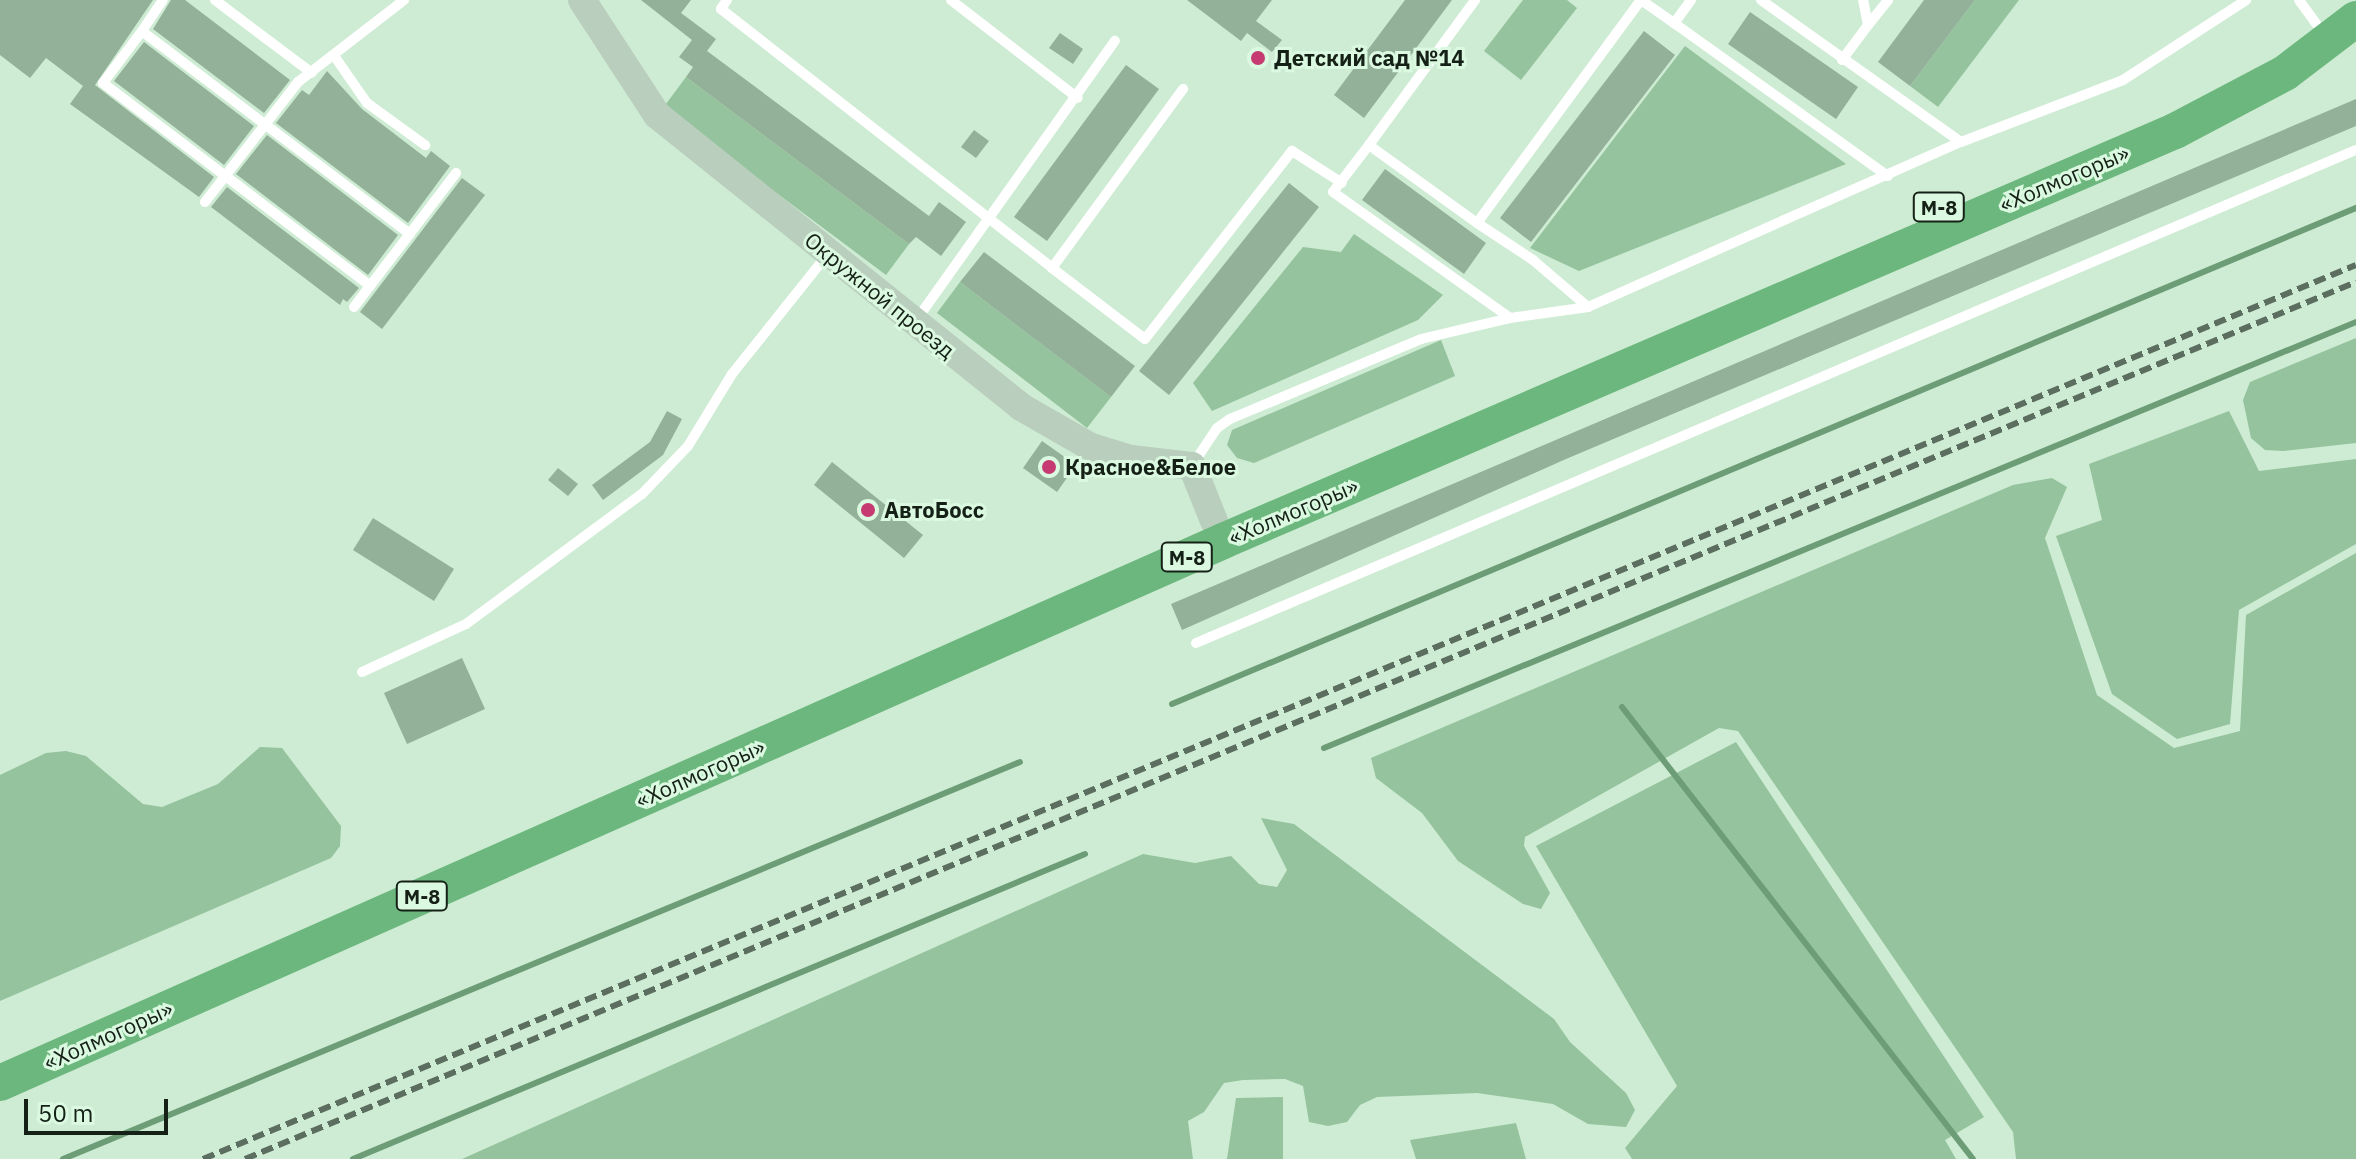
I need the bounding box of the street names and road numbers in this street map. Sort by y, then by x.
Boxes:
street label: «Холмогоры» [1995,139,2133,217]
road number: М-8 [1911,191,1967,223]
street label: Окружной проезд [800,226,960,364]
street label: «Холмогоры» [1224,472,1362,550]
road number: М-8 [1159,541,1215,573]
street label: «Холмогоры» [632,733,768,813]
road number: М-8 [394,880,450,912]
street label: «Холмогоры» [40,995,176,1075]

